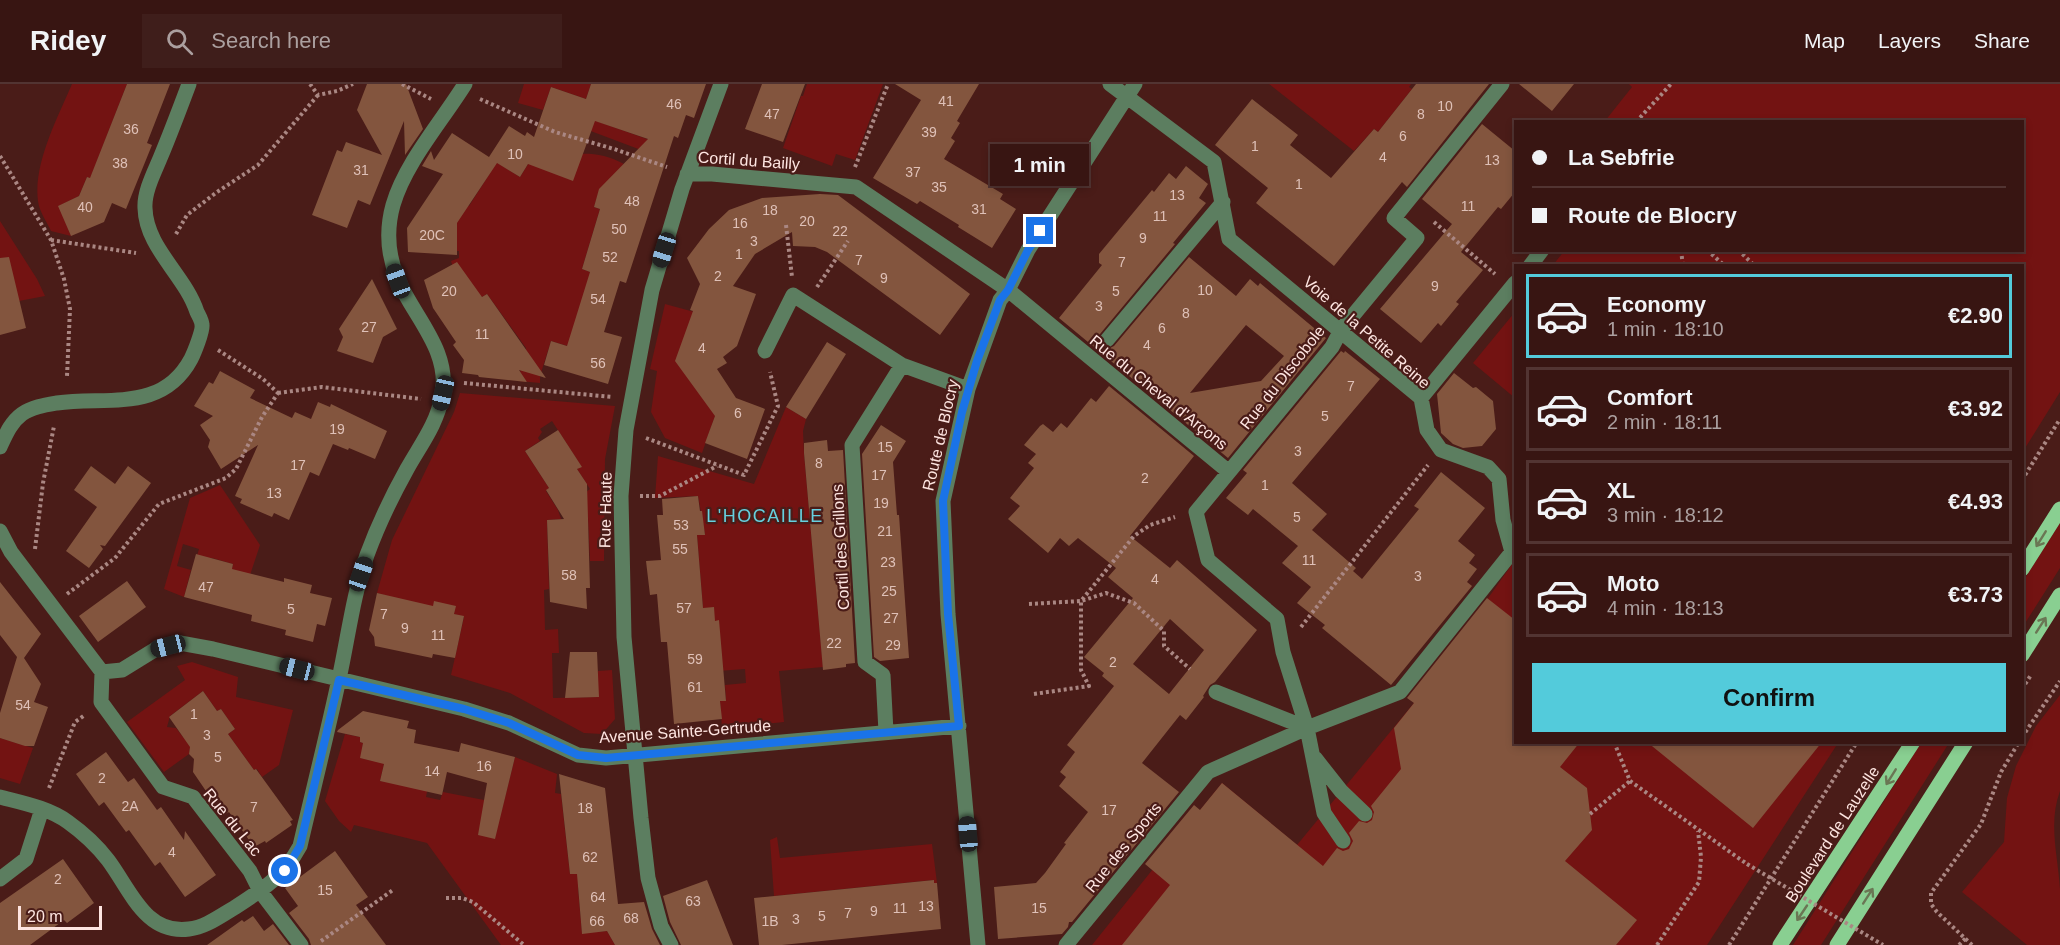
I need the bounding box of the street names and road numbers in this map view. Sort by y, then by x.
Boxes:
street label: Cortil du Bailly [697,148,801,173]
street label: Voie de la Petite Reine [1300,273,1433,392]
street label: Rue du Discobole [1237,322,1328,432]
street label: Rue du Cheval d'Arçons [1086,332,1231,453]
street label: Route de Blocry [919,378,962,492]
street label: Rue Haute [596,472,615,548]
street label: Cortil des Grillons [829,483,852,610]
street label: Avenue Sainte-Gertrude [599,717,772,746]
street label: Boulevard de Lauzelle [1782,763,1883,905]
street label: Rue du Lac [200,785,265,859]
street label: Rue des Sports [1082,799,1165,896]

